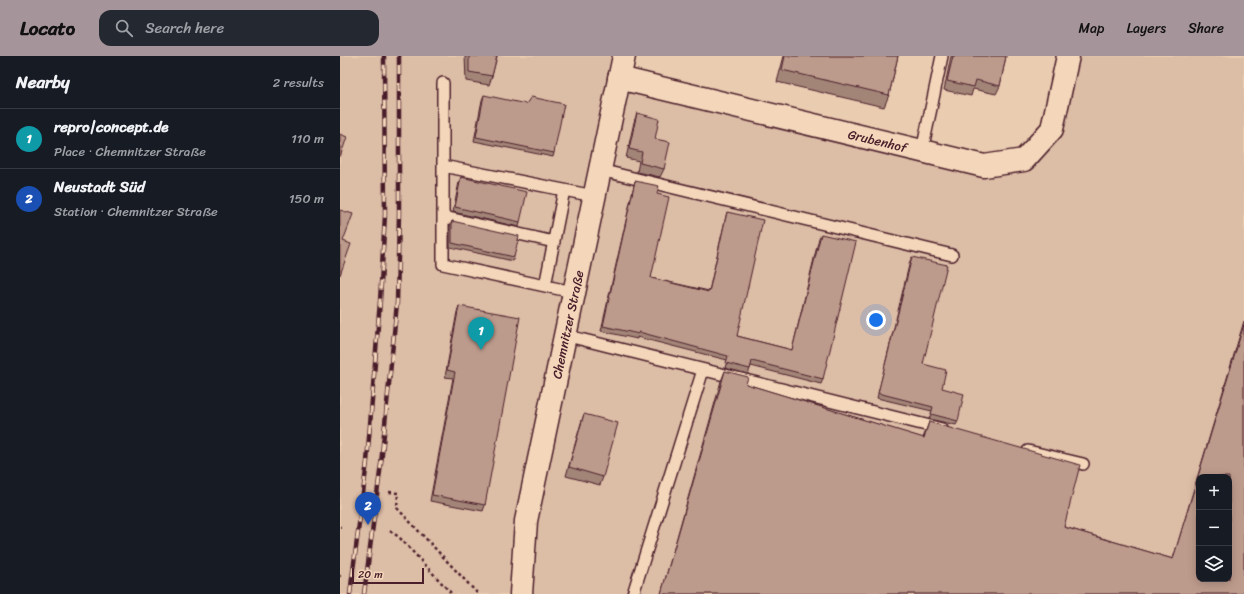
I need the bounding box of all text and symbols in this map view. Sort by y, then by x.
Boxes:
search box [99,10,379,46]
text: Locato [20,12,75,45]
text: Search here [145,15,224,41]
text: Map [1079,16,1104,41]
text: Layers [1126,16,1166,41]
text: Share [1188,16,1224,41]
icon: search [113,17,135,39]
text: Nearby [16,67,70,97]
text: 2 results [273,71,324,94]
text: repro|concept.de [54,114,169,140]
street label: Grubenhof [846,123,911,159]
text: 1 [26,127,32,150]
text: 110 m [291,127,324,150]
text: Place · Chemnitzer Straße [54,140,206,163]
text: Neustadt Süd [54,174,145,200]
text: 2 [25,187,33,210]
text: 150 m [289,187,324,210]
text: Station · Chemnitzer Straße [54,200,218,223]
street label: Chemnitzer Straße [545,268,591,381]
your location [866,310,886,330]
pin: 1 [468,317,494,350]
map controls [1196,474,1232,582]
button: + [1196,474,1232,510]
pin: 2 [355,492,381,525]
button: − [1196,510,1232,546]
button: layers [1196,546,1232,582]
text: 20 m [358,565,383,584]
scale bar [352,566,424,585]

